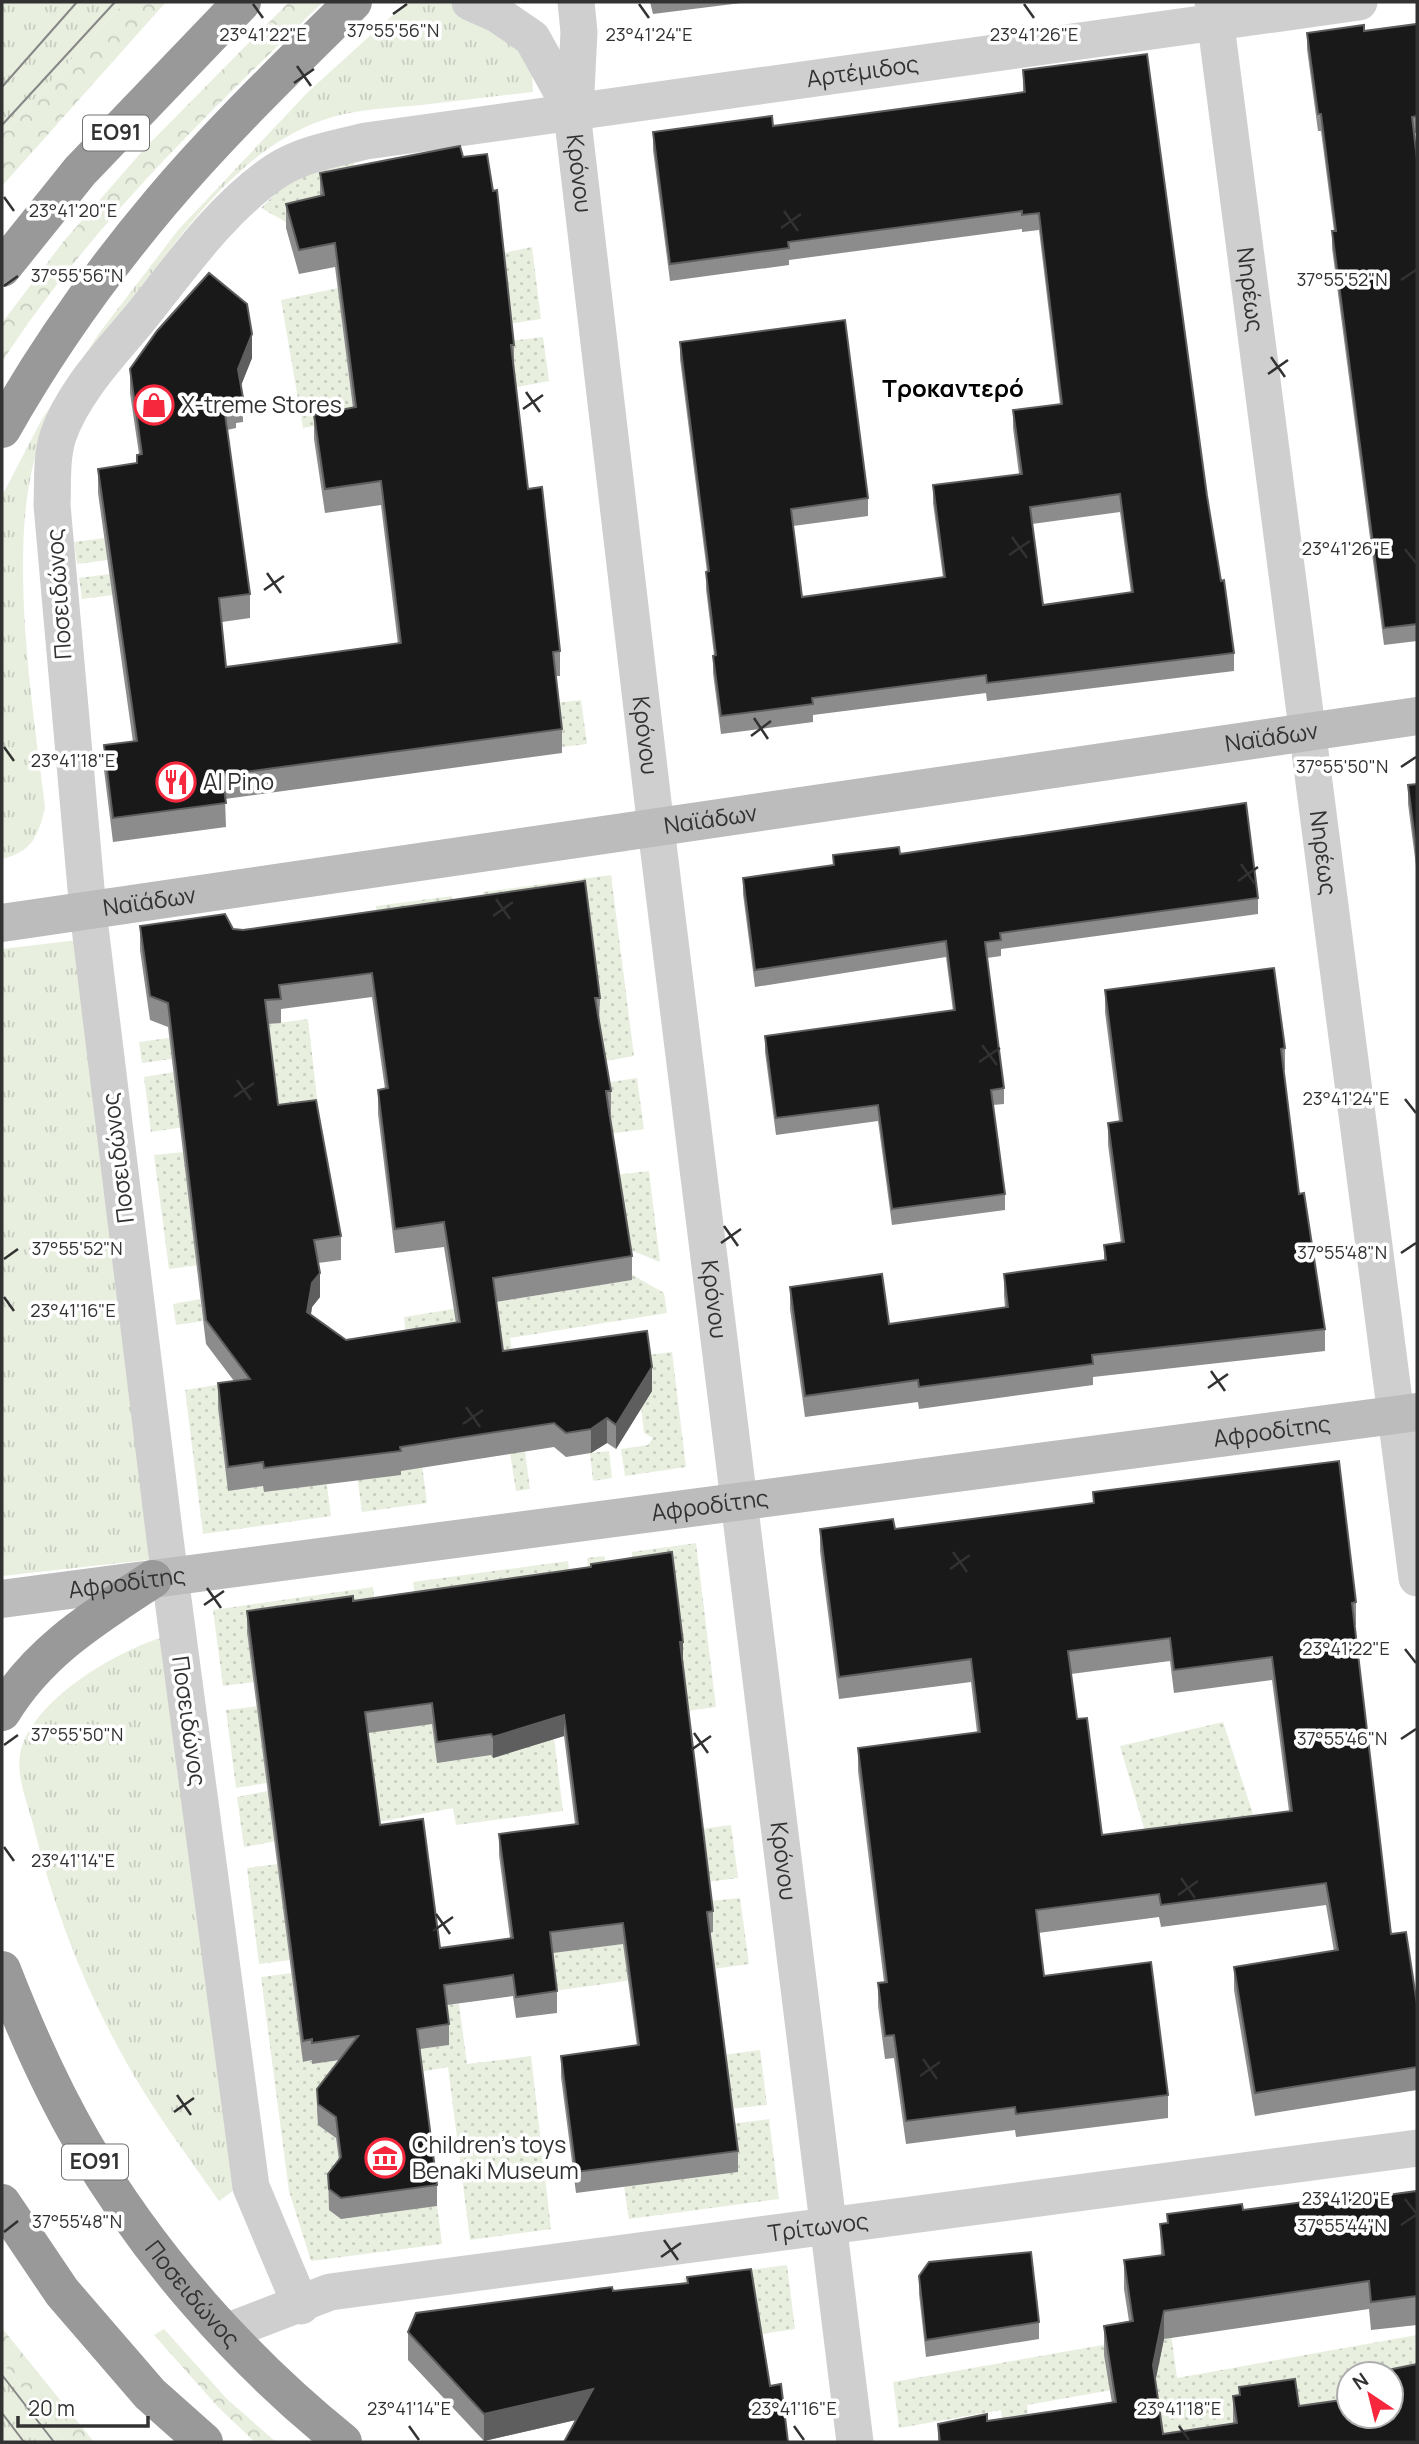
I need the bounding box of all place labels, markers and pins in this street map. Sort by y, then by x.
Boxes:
shop icon: X-treme Stores [133,384,175,426]
place label: X-treme Stores [181,388,342,420]
restaurant icon: Al Pino [155,761,197,803]
place label: Al Pino [203,765,274,797]
place label: Children's toys Benaki Museum [412,2128,579,2186]
museum icon: Children's toys Benaki Museum [364,2137,406,2179]

